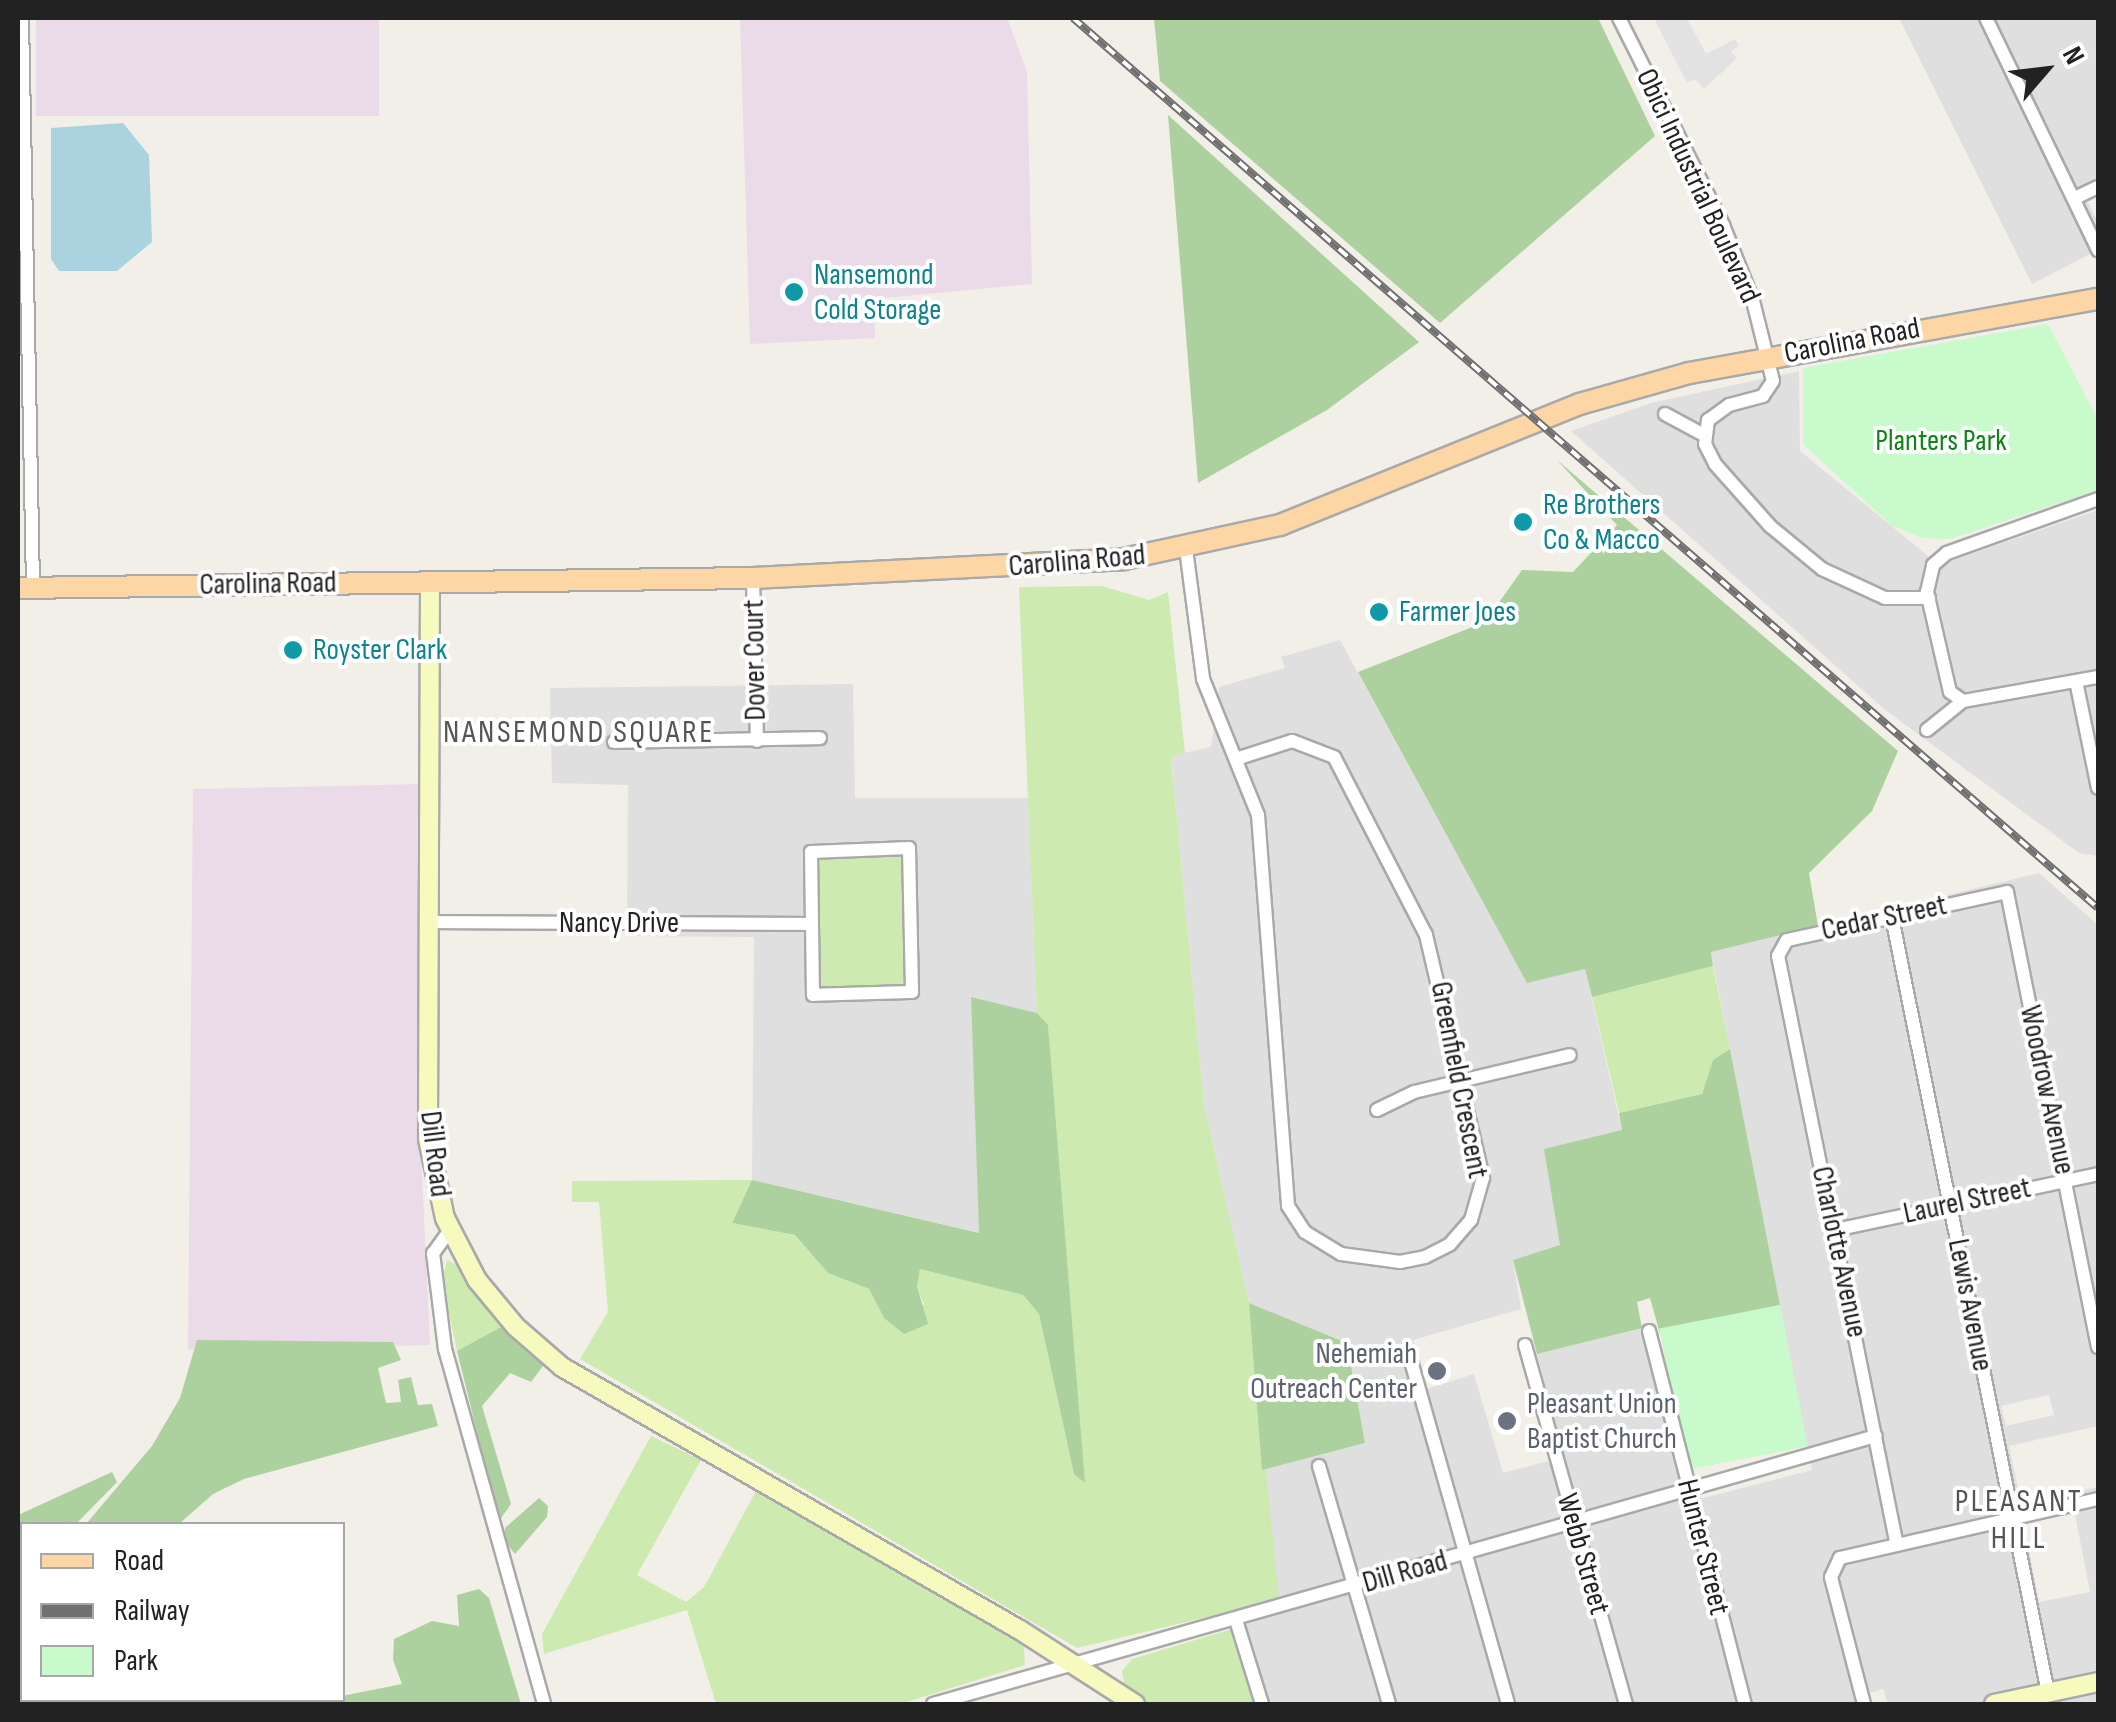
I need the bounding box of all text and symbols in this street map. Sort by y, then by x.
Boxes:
north arrow [1996,20,2096,120]
text: N [2055,41,2091,70]
street label: Obici Industrial Boulevard [1628,63,1768,309]
place label: Nansemond Cold Storage [814,257,941,328]
marker: Nansemond Cold Storage [783,281,805,303]
street label: Carolina Road [1781,310,1923,372]
park label: Planters Park [1875,423,2007,459]
place label: Re Brothers Co & Macco [1543,487,1660,558]
marker: Re Brothers Co & Macco [1512,511,1534,533]
street label: Carolina Road [1007,537,1147,585]
street label: Carolina Road [199,565,337,603]
place label: Farmer Joes [1399,594,1516,630]
street label: Dover Court [736,599,774,721]
marker: Farmer Joes [1368,601,1390,623]
place label: Royster Clark [313,632,447,668]
marker: Royster Clark [282,639,304,661]
district label: NANSEMOND SQUARE [443,714,715,752]
street label: Cedar Street [1818,887,1950,949]
street label: Nancy Drive [559,905,679,941]
street label: Greenfield Crescent [1422,979,1496,1181]
street label: Woodrow Avenue [2012,1002,2082,1178]
street label: Dill Road [412,1109,458,1199]
street label: Charlotte Avenue [1803,1163,1875,1341]
street label: Laurel Street [1900,1170,2034,1232]
street label: Lewis Avenue [1940,1236,2000,1374]
place label: Nehemiah Outreach Center [1250,1336,1417,1406]
marker: Nehemiah Outreach Center [1426,1360,1448,1382]
place label: Pleasant Union Baptist Church [1527,1386,1677,1456]
marker: Pleasant Union Baptist Church [1496,1410,1518,1432]
street label: Hunter Street [1669,1475,1737,1619]
district label: PLEASANT HILL [1955,1484,2083,1559]
street label: Webb Street [1549,1489,1617,1619]
legend [20,1522,345,1702]
text: Road [114,1543,164,1579]
street label: Dill Road [1359,1543,1451,1601]
text: Railway [114,1593,190,1629]
text: Park [114,1643,158,1679]

